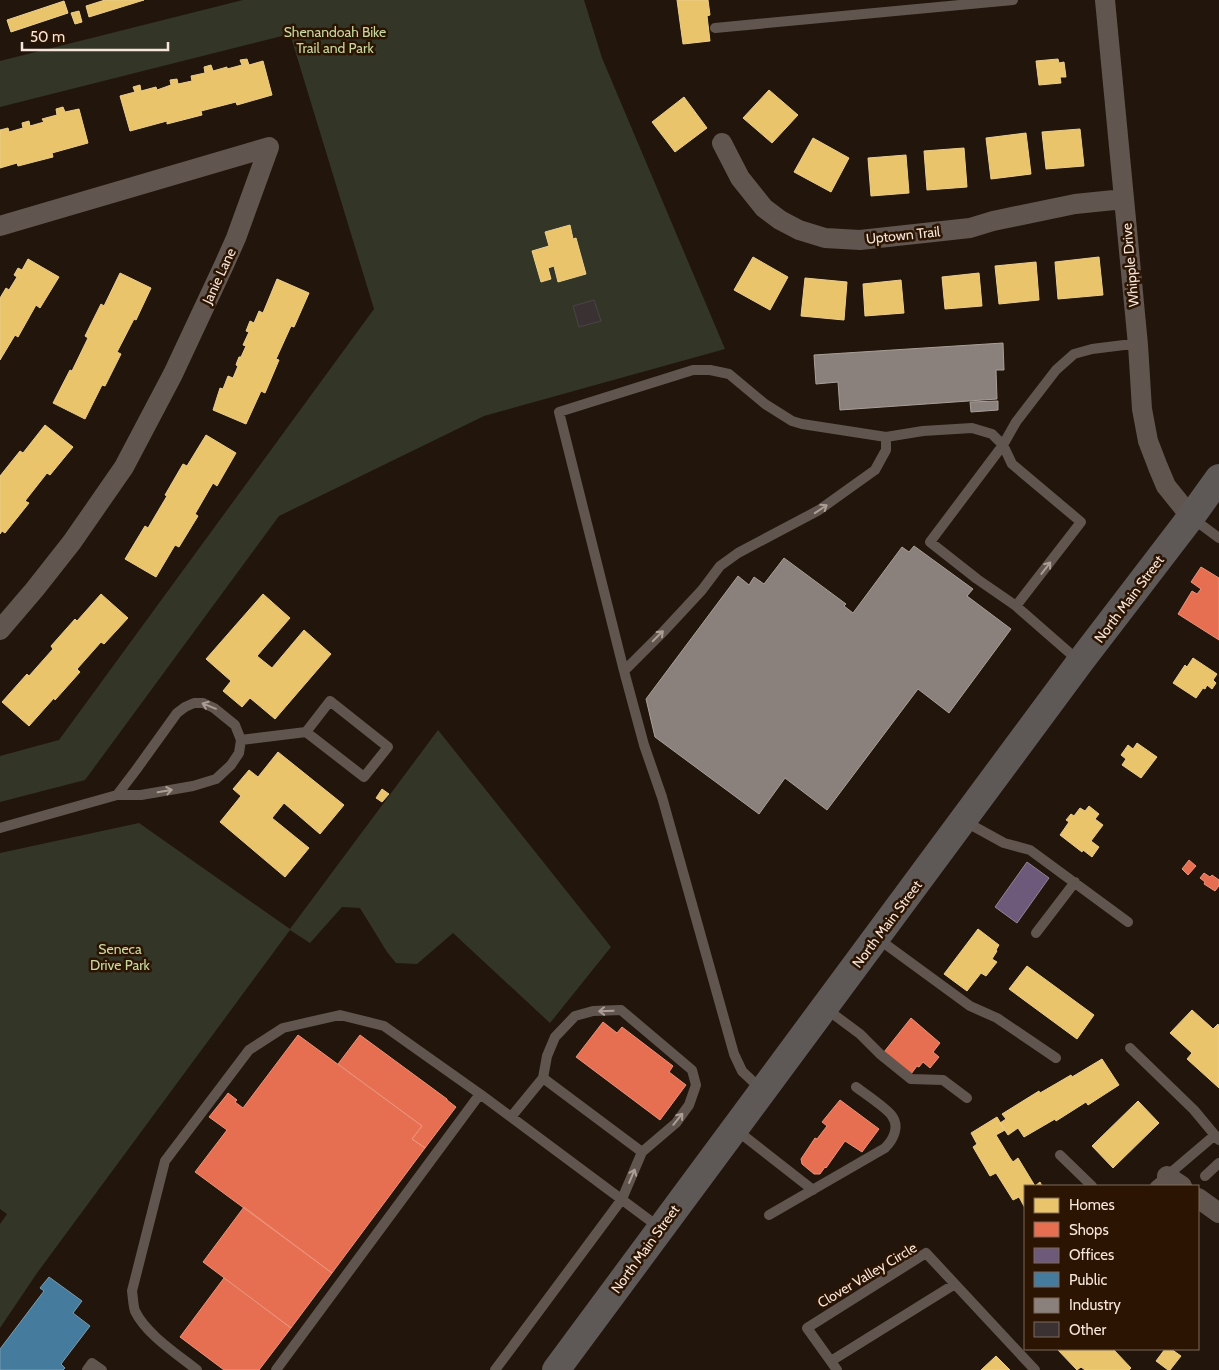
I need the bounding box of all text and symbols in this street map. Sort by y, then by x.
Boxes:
scale bar [22,20,169,52]
park label: Shenandoah Bike Trail and Park [284,23,386,57]
text: 50 m [30,28,65,46]
street label: Uptown Trail [865,222,942,248]
street label: Whipple Drive [1117,222,1143,308]
street label: Janie Lane [198,245,240,308]
one-way arrow [814,503,828,514]
street label: North Main Street [1090,551,1168,646]
one-way arrow [1040,562,1051,575]
one-way arrow [652,631,664,643]
one-way arrow [202,701,217,710]
one-way arrow [157,785,173,795]
street label: North Main Street [848,876,926,971]
park label: Seneca Drive Park [90,940,151,974]
one-way arrow [598,1006,614,1015]
one-way arrow [673,1113,684,1126]
one-way arrow [628,1169,638,1184]
legend [1024,1185,1199,1350]
text: Homes [1069,1196,1115,1214]
street label: North Main Street [607,1201,683,1297]
text: Shops [1069,1221,1109,1239]
street label: Clover Valley Circle [814,1238,920,1312]
text: Offices [1069,1246,1114,1264]
text: Public [1069,1271,1107,1289]
text: Industry [1069,1296,1121,1314]
text: Other [1069,1321,1106,1339]

